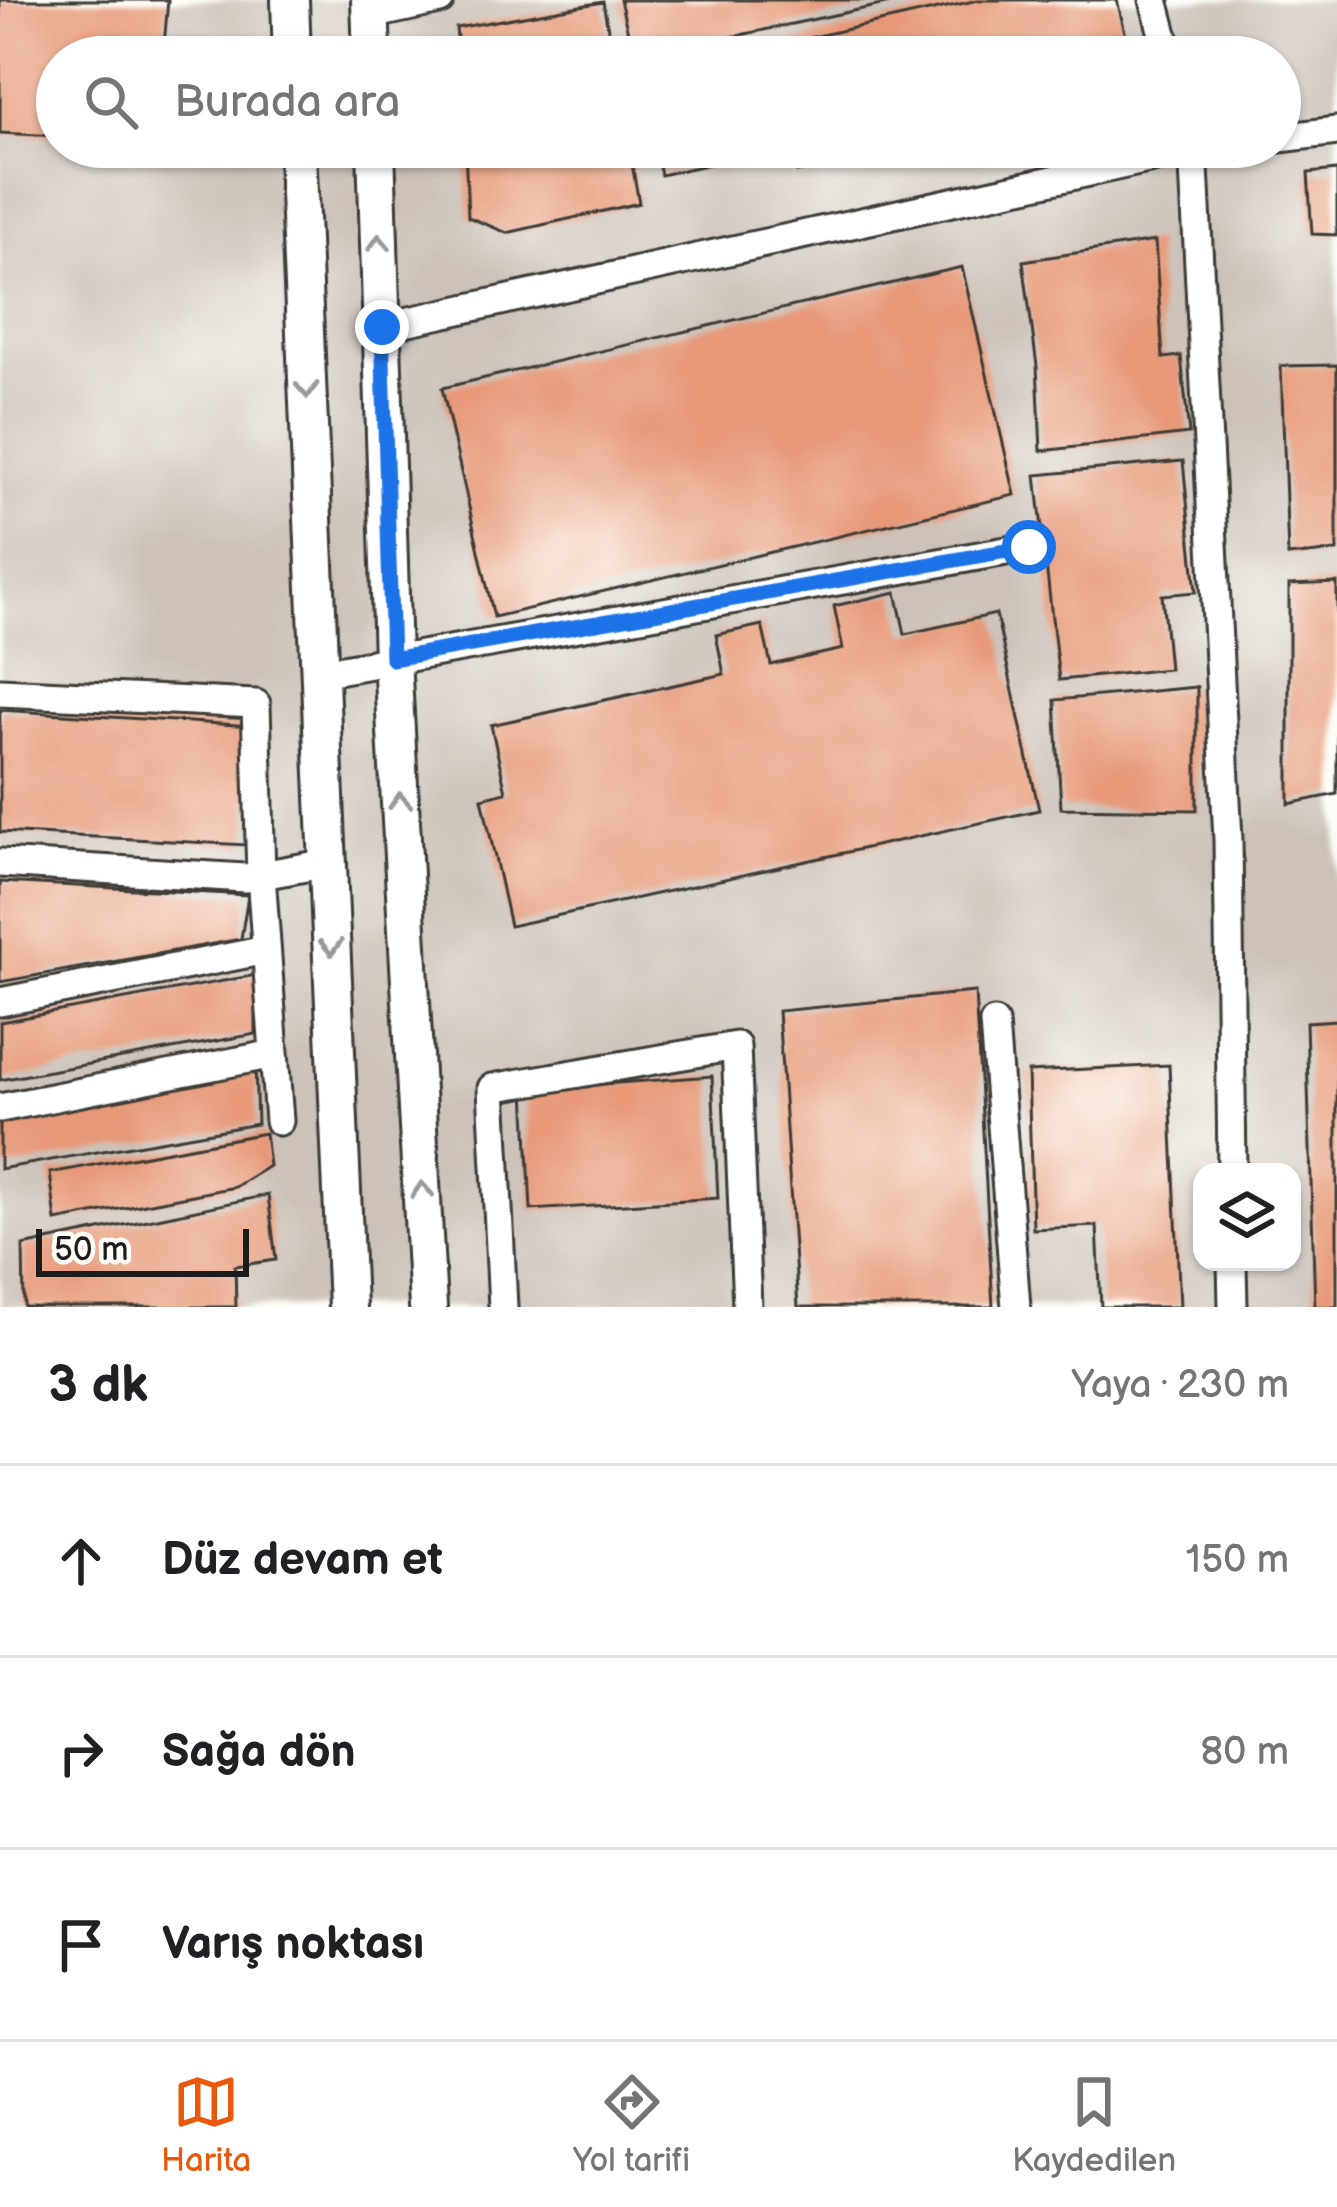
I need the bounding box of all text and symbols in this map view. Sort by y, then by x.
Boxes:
search box [36,36,1301,168]
icon: search [78,69,144,135]
text: Burada ara [174,75,400,130]
one-way arrow [366,233,392,252]
route end [355,300,409,354]
one-way arrow [294,381,320,400]
route start [1002,520,1056,574]
one-way arrow [387,791,413,810]
one-way arrow [318,938,344,957]
map controls [1193,1163,1301,1271]
button: layers [1193,1163,1301,1271]
one-way arrow [409,1180,435,1199]
scale bar [36,1223,249,1276]
text: 50 m [54,1230,129,1270]
text: 3 dk [48,1355,148,1416]
text: Yaya · 230 m [1071,1362,1289,1409]
icon: ahead [48,1528,114,1594]
text: Düz devam et [162,1533,443,1588]
text: 150 m [1186,1537,1289,1584]
icon: right [48,1720,114,1786]
text: Sağa dön [162,1725,356,1780]
text: 80 m [1201,1729,1289,1776]
icon: arrive [48,1912,114,1978]
text: Varış noktası [162,1917,424,1972]
tab: Harita [161,2069,251,2181]
tab: Yol tarifi [573,2069,690,2181]
tab: Kaydedilen [1012,2069,1176,2181]

